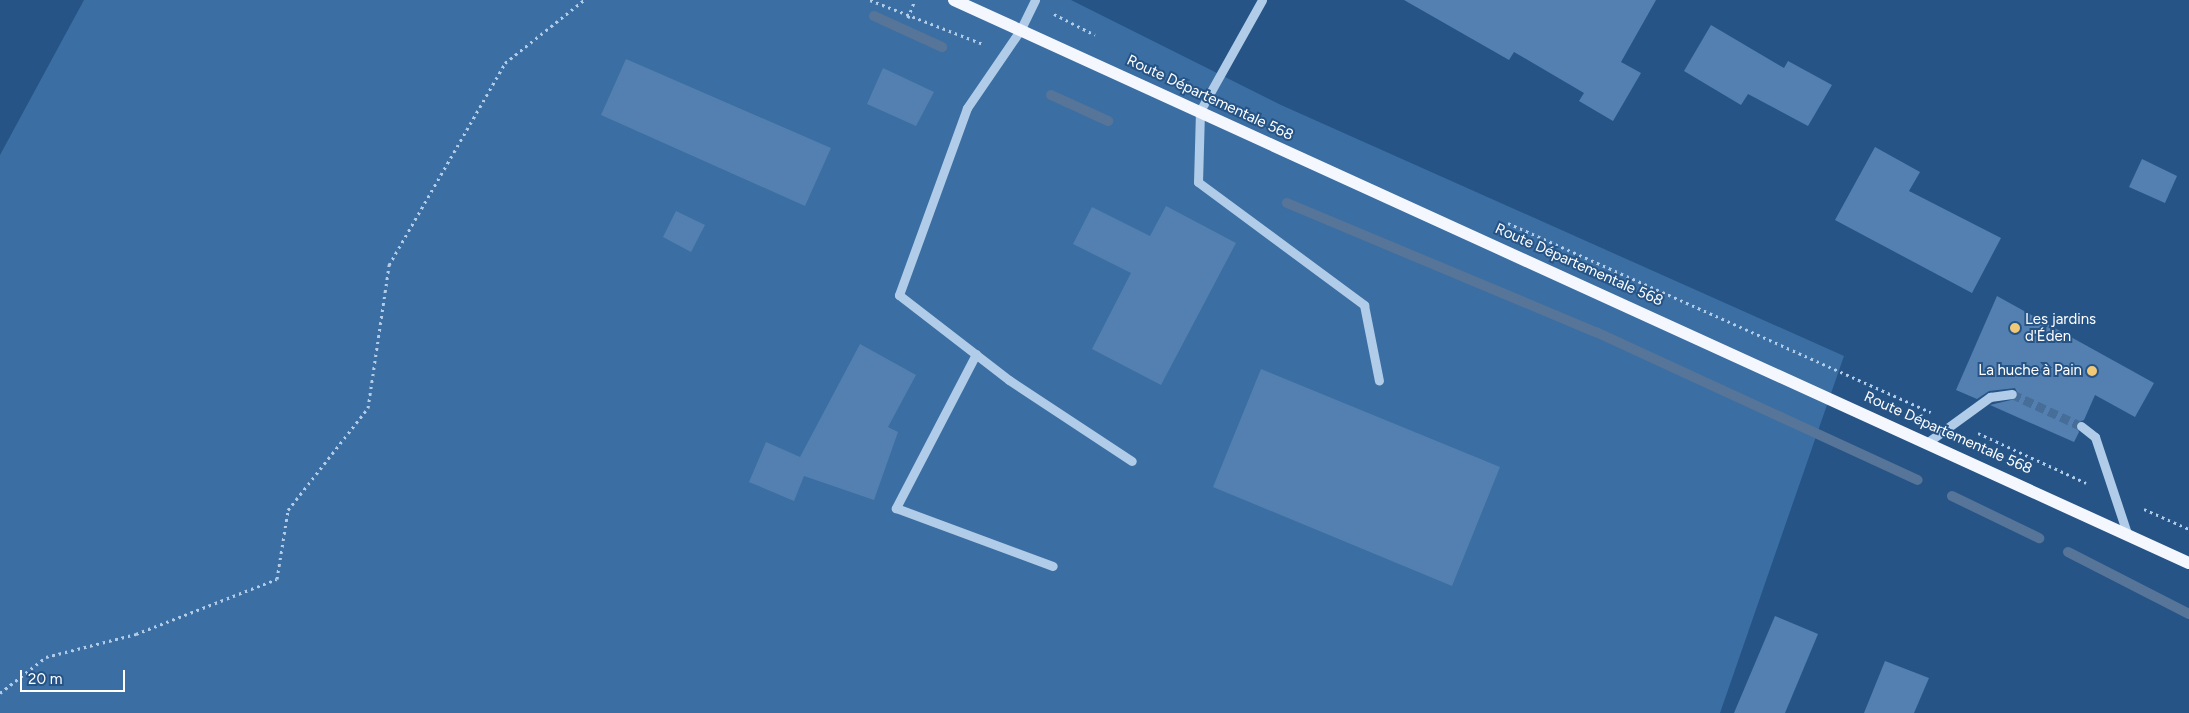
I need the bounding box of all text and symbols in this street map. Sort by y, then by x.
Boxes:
street label: Route Départementale 568 [1124,51,1296,145]
street label: Route Départementale 568 [1492,220,1666,310]
place label: Les jardins d'Éden [2025,310,2096,345]
marker: Les jardins d'Éden [2009,322,2021,334]
place label: La huche à Pain [1978,362,2082,380]
marker: La huche à Pain [2086,365,2098,377]
street label: Route Départementale 568 [1861,388,2035,478]
scale bar [22,660,128,692]
text: 20 m [28,670,62,688]

